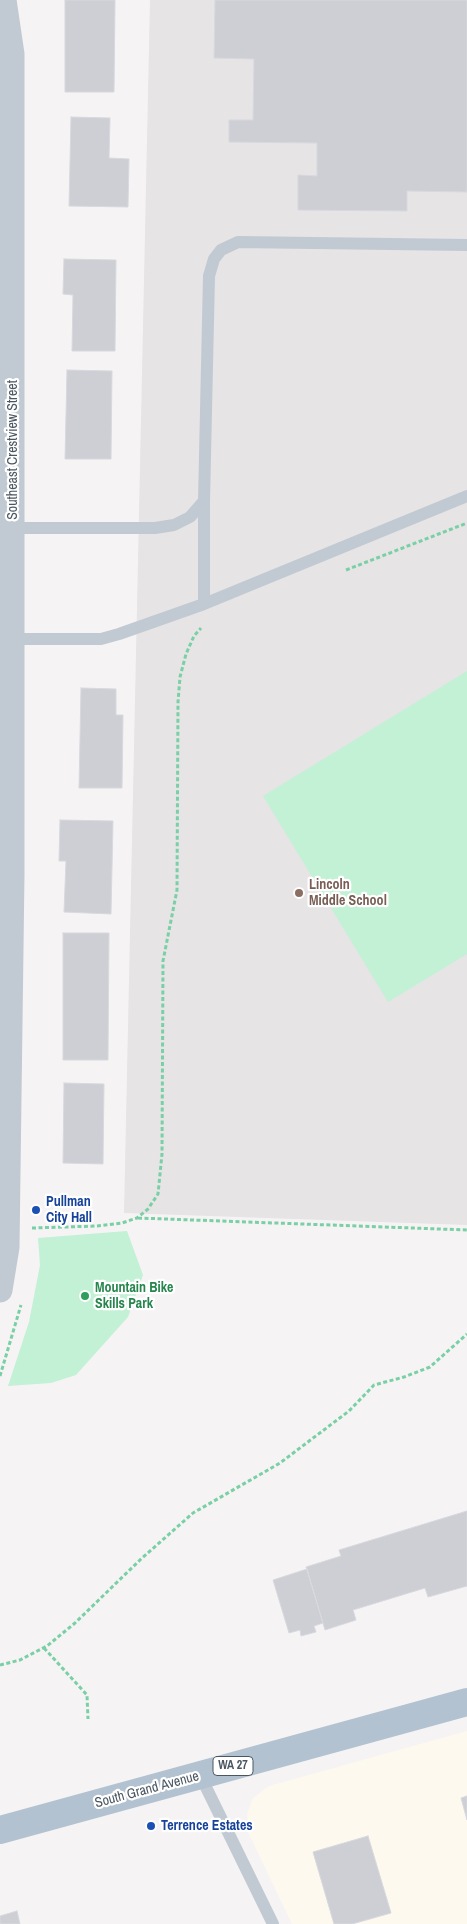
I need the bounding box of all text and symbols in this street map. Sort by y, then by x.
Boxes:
street label: Southeast Crestview Street [5,380,21,520]
place label: Lincoln Middle School [309,877,387,910]
marker: Lincoln Middle School [293,887,305,899]
place label: Pullman City Hall [46,1194,92,1226]
marker: Pullman City Hall [30,1204,42,1216]
place label: Mountain Bike Skills Park [95,1280,173,1312]
marker: Mountain Bike Skills Park [79,1290,91,1302]
road number: WA 27 [213,1756,253,1775]
street label: South Grand Avenue [93,1768,201,1812]
place label: Terrence Estates [161,1818,253,1834]
marker: Terrence Estates [145,1820,157,1832]

